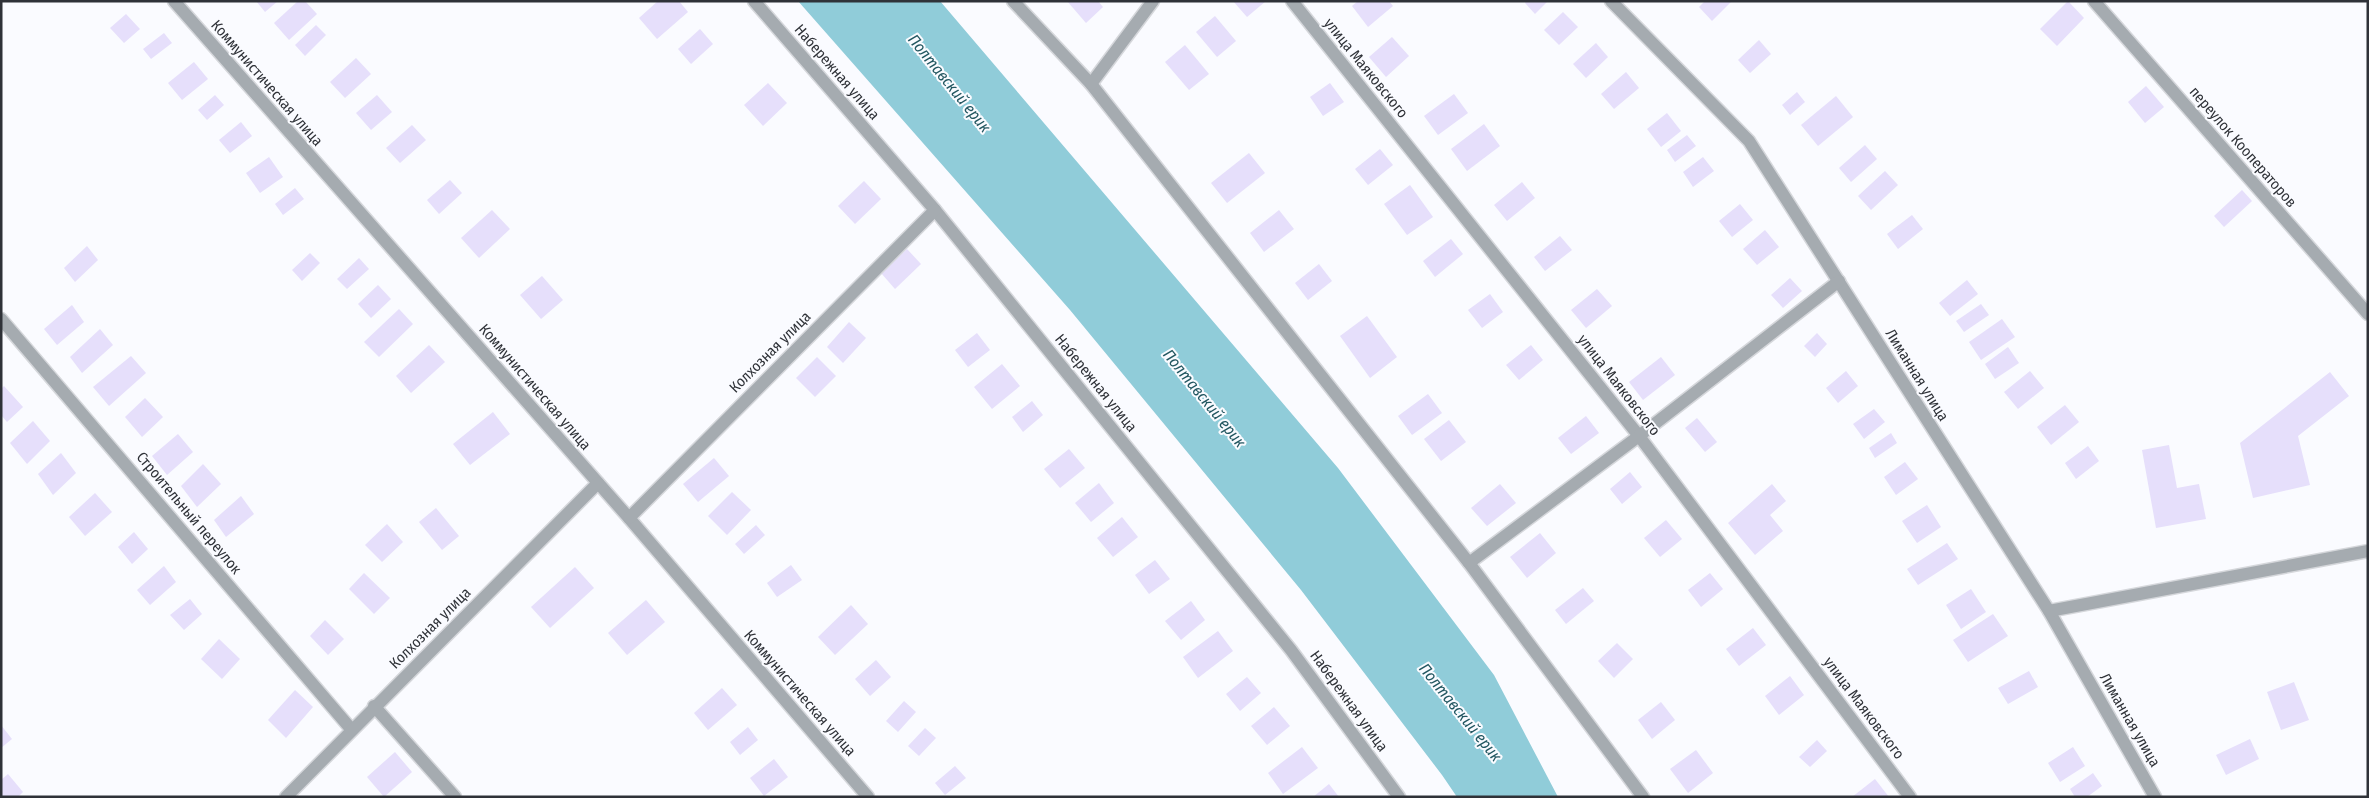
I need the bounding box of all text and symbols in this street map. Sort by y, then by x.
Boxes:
street label: улица Маяковского [1320,14,1412,122]
street label: Коммунистическая улица [207,16,327,150]
street label: Набережная улица [791,21,883,123]
water label: Полтавский ерик [904,30,995,137]
street label: переулок Кооператоров [2186,83,2300,211]
street label: Колхозная улица [726,308,814,396]
street label: Коммунистическая улица [475,320,595,454]
street label: Лиманная улица [1881,326,1953,424]
street label: Набережная улица [1051,331,1141,435]
street label: улица Маяковского [1574,331,1664,439]
water label: Полтавский ерик [1159,345,1250,452]
street label: Строительный переулок [133,448,245,578]
street label: Колхозная улица [386,584,474,672]
street label: Коммунистическая улица [740,626,860,760]
street label: Набережная улица [1306,647,1392,755]
street label: улица Маяковского [1820,653,1908,763]
water label: Полтавский ерик [1415,659,1506,766]
street label: Лиманная улица [2096,670,2164,770]

